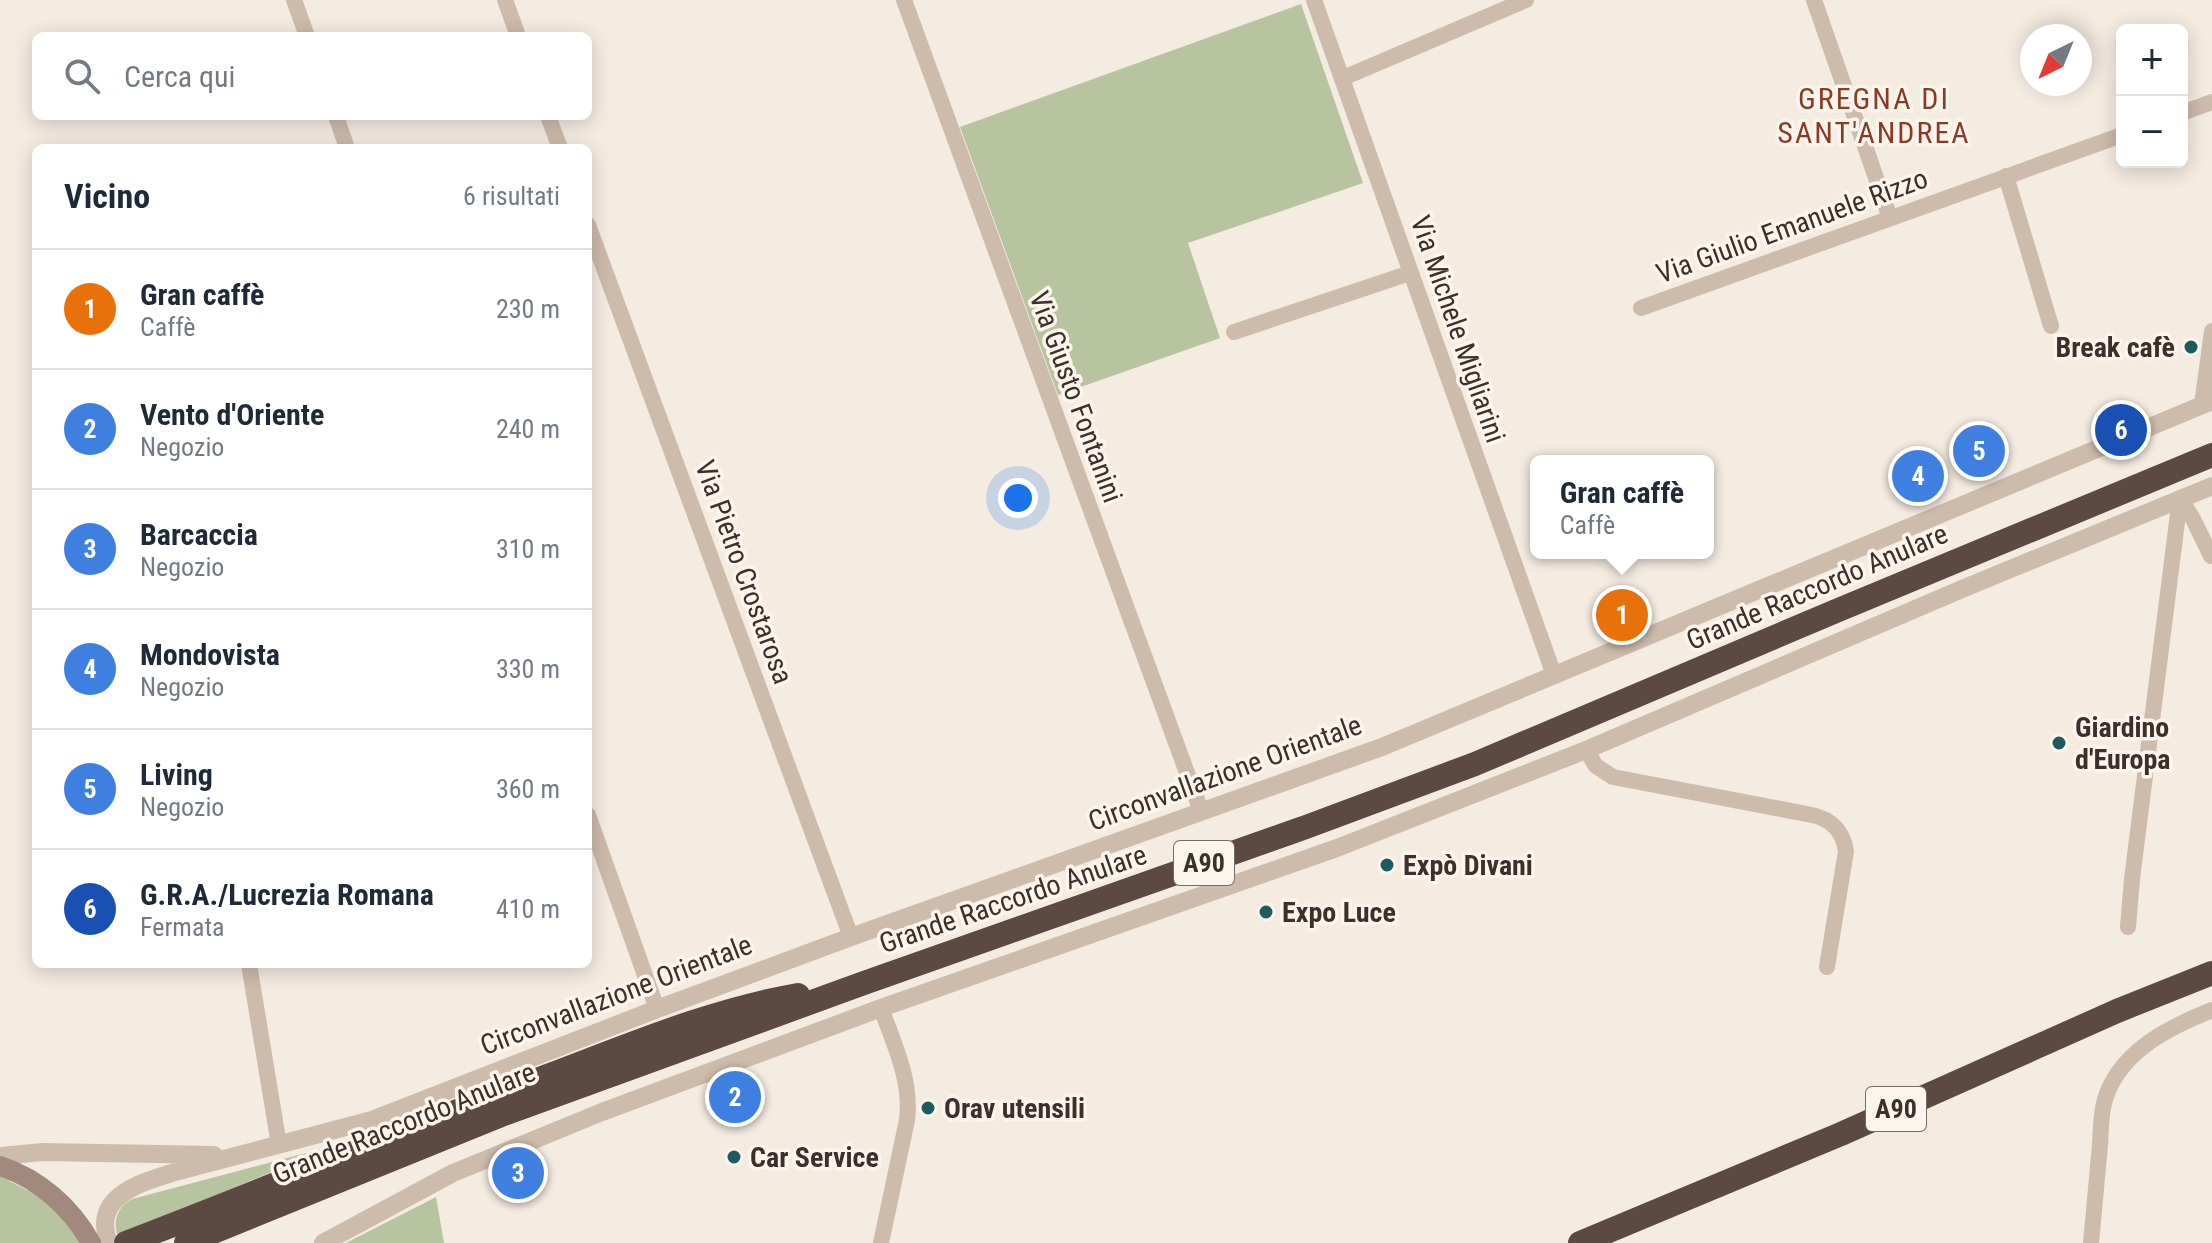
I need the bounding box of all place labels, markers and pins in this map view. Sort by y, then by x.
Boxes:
place label: Break cafè [2056,331,2175,364]
marker: Break cafè [2182,338,2200,356]
pin: 6 [2095,400,2147,460]
pin: 5 [1953,421,2005,481]
pin: 4 [1892,446,1944,506]
pin: 1 [1596,585,1648,645]
place label: Giardino d'Europa [2075,711,2170,776]
marker: Giardino d'Europa [2050,734,2068,752]
place label: Expò Divani [1403,849,1533,882]
marker: Expò Divani [1378,856,1396,874]
place label: Expo Luce [1282,896,1396,929]
marker: Expo Luce [1257,903,1275,921]
pin: 2 [709,1067,761,1127]
place label: Orav utensili [944,1092,1085,1125]
marker: Orav utensili [919,1099,937,1117]
place label: Car Service [750,1141,879,1174]
pin: 3 [492,1143,544,1203]
marker: Car Service [725,1148,743,1166]

